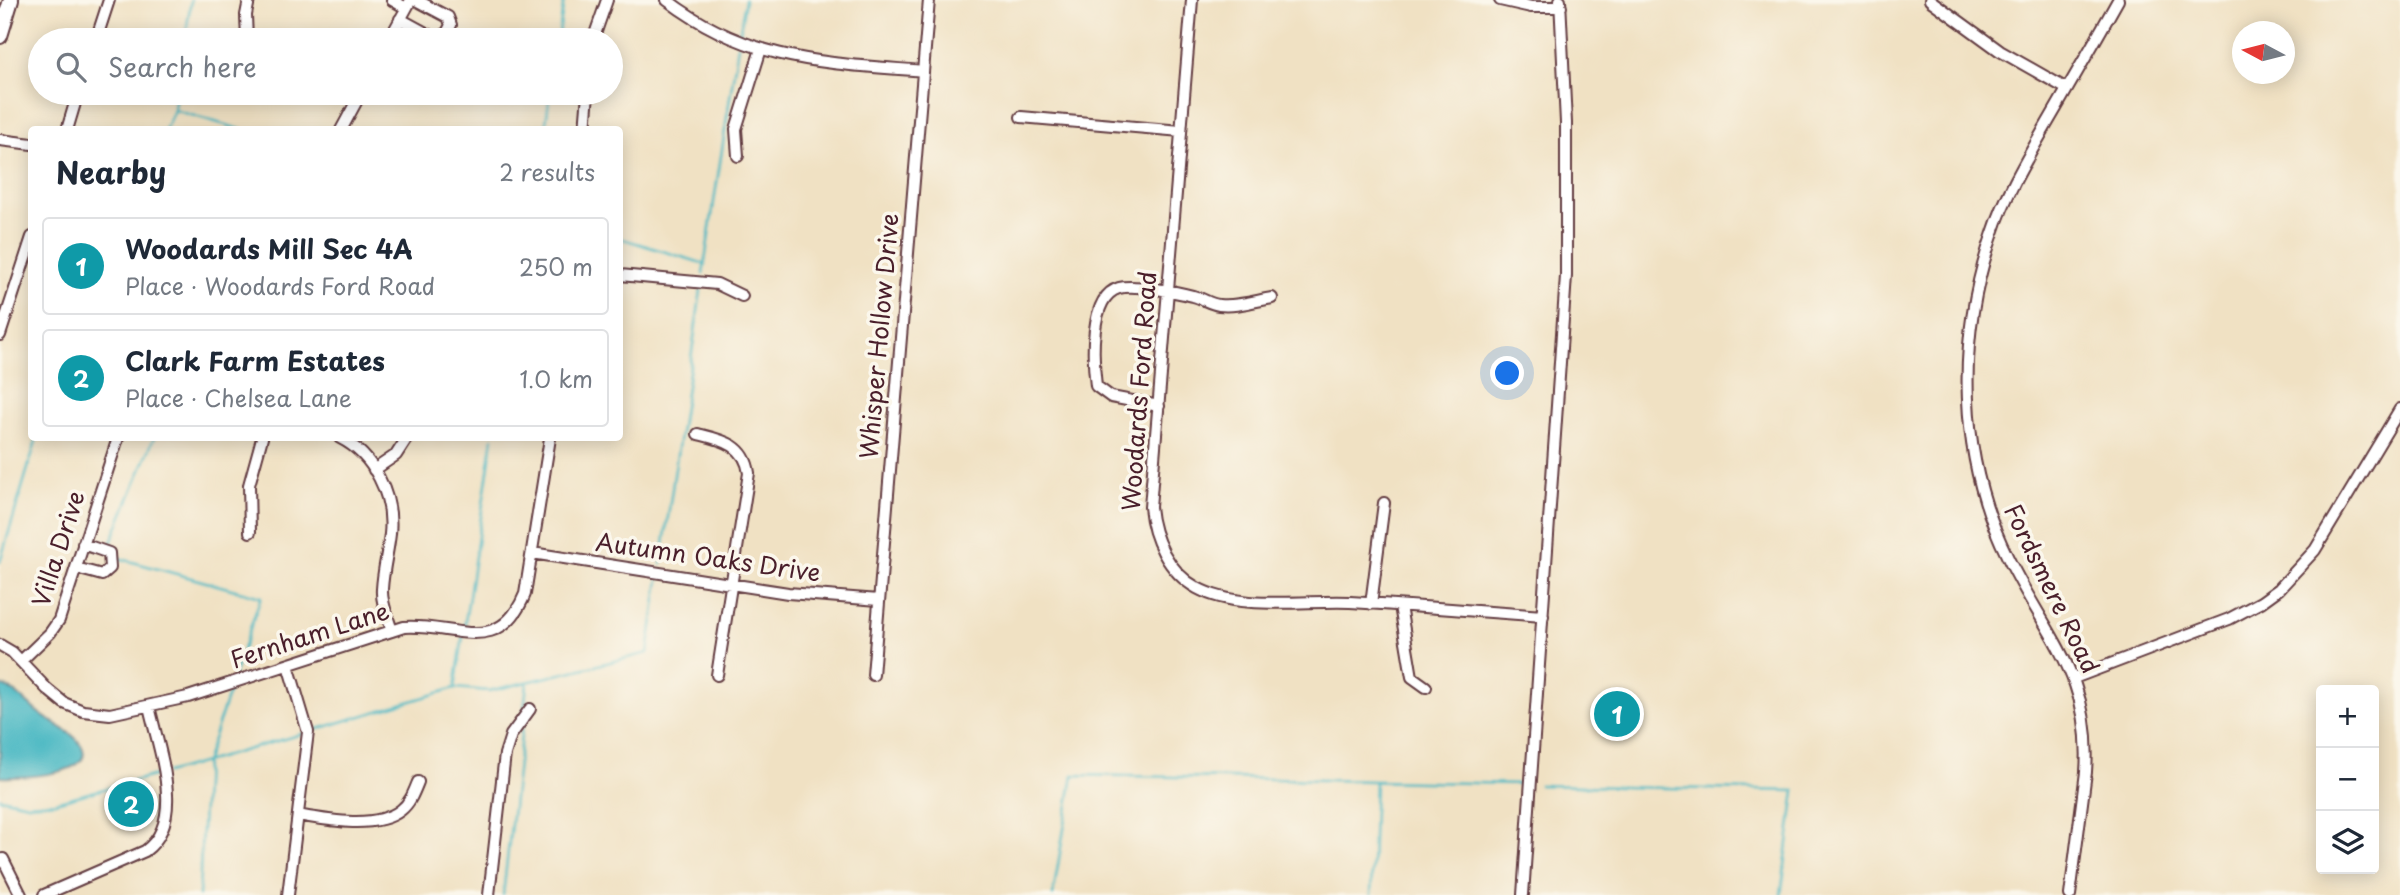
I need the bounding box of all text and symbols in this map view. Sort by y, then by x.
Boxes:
north arrow [2232,21,2295,84]
search box [28,28,623,105]
text: Search here [108,47,257,86]
icon: search [52,48,90,86]
text: Nearby [56,149,166,194]
text: 2 results [499,154,595,189]
street label: Whisper Hollow Drive [849,212,907,460]
text: Woodards Mill Sec 4A [125,229,413,268]
text: 1 [76,249,87,284]
text: 250 m [519,249,593,284]
text: Place · Woodards Ford Road [125,268,435,303]
street label: Woodards Ford Road [1112,270,1164,512]
text: Clark Farm Estates [125,341,385,380]
your location [1490,356,1524,390]
text: 2 [73,361,89,396]
text: 1.0 km [520,361,593,396]
text: Place · Chelsea Lane [125,380,352,415]
street label: Villa Drive [21,486,93,611]
street label: Fordsmere Road [1996,497,2109,679]
street label: Autumn Oaks Drive [594,522,823,590]
street label: Fernham Lane [225,591,393,677]
map controls [2316,685,2379,874]
button: + [2316,685,2379,748]
pin: 1 [1594,688,1640,740]
button: − [2316,748,2379,811]
pin: 2 [108,778,154,830]
button: layers [2316,811,2379,874]

